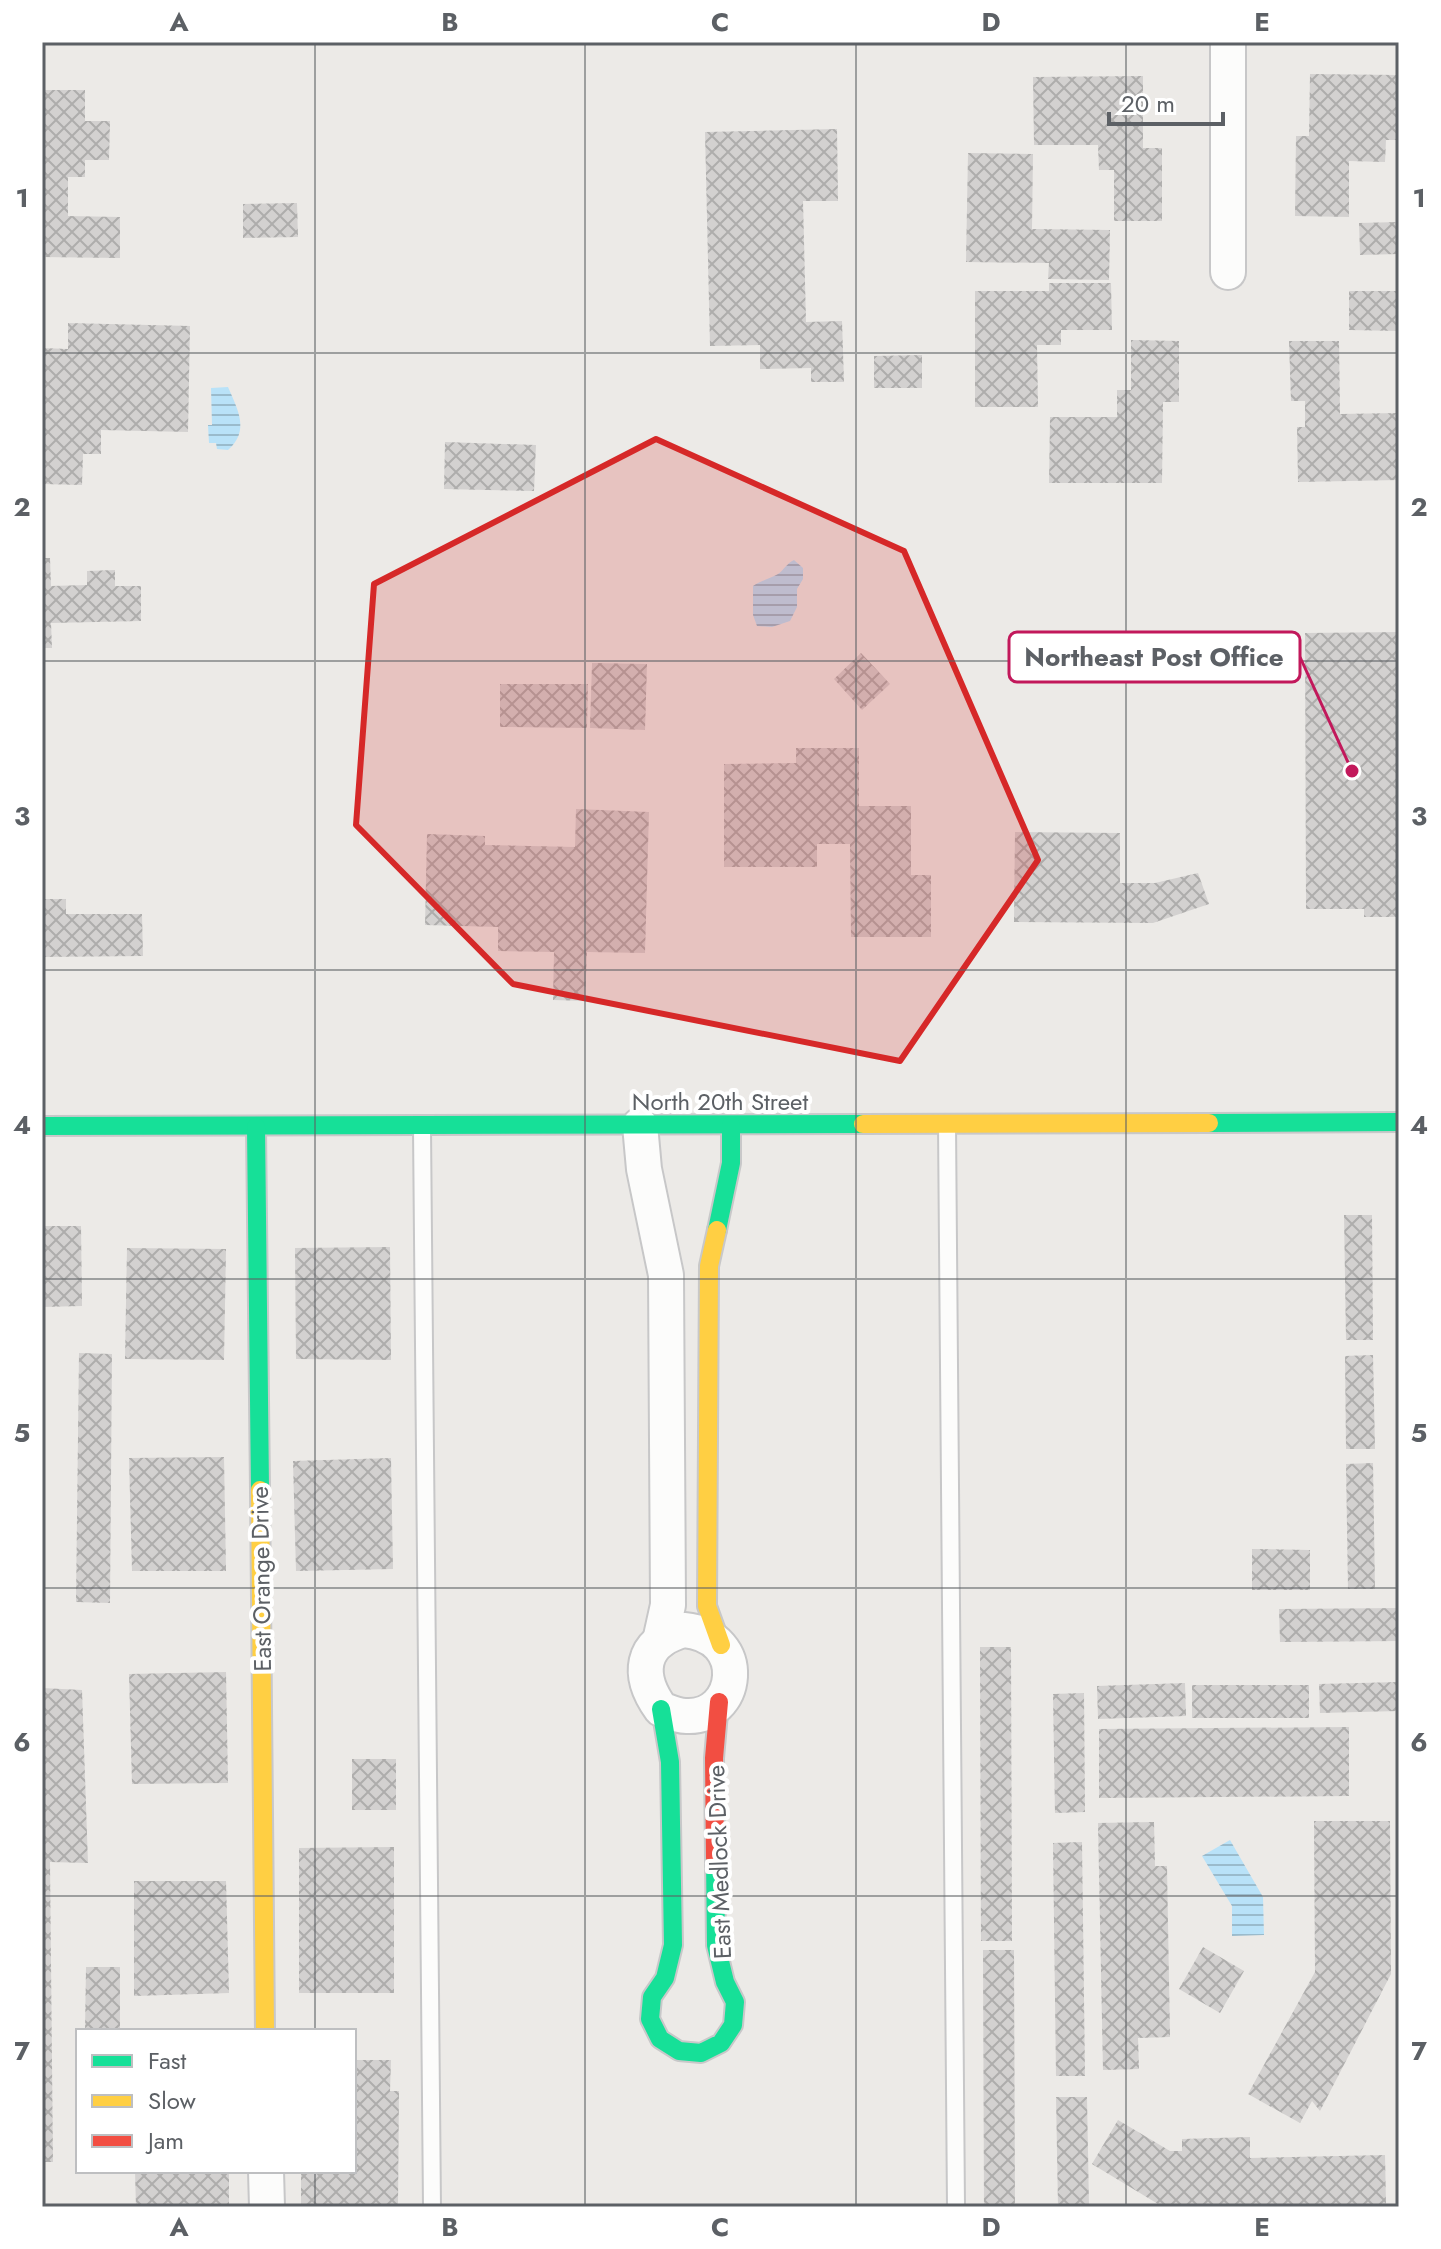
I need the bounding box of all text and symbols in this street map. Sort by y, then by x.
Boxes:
text: A [168,3,189,41]
text: B [441,3,459,41]
text: C [711,3,729,41]
text: D [981,3,1001,41]
text: E [1254,3,1270,41]
scale bar [1109,76,1223,126]
text: 20 m [1121,86,1175,121]
text: 1 [15,179,29,217]
text: 1 [1412,179,1426,217]
text: 2 [13,488,31,526]
text: 2 [1410,488,1428,526]
callout: Northeast Post Office [1009,632,1300,682]
text: Northeast Post Office [1024,638,1284,676]
text: 3 [14,797,30,835]
text: 3 [1411,797,1427,835]
street label: North 20th Street [632,1084,808,1119]
text: 4 [13,1106,31,1144]
text: 4 [1410,1106,1428,1144]
text: 5 [14,1414,30,1452]
text: 5 [1411,1414,1427,1452]
street label: East Orange Drive [242,1486,280,1672]
text: 6 [13,1723,31,1761]
text: 6 [1410,1723,1428,1761]
street label: East Medlock Drive [698,1764,740,1960]
legend [76,2029,356,2173]
text: 7 [14,2032,30,2070]
text: 7 [1411,2032,1427,2070]
text: Fast [148,2043,186,2078]
text: Slow [148,2083,196,2118]
text: Jam [145,2123,184,2158]
text: A [168,2208,189,2246]
text: B [441,2208,459,2246]
text: C [711,2208,729,2246]
text: D [981,2208,1001,2246]
text: E [1254,2208,1270,2246]

